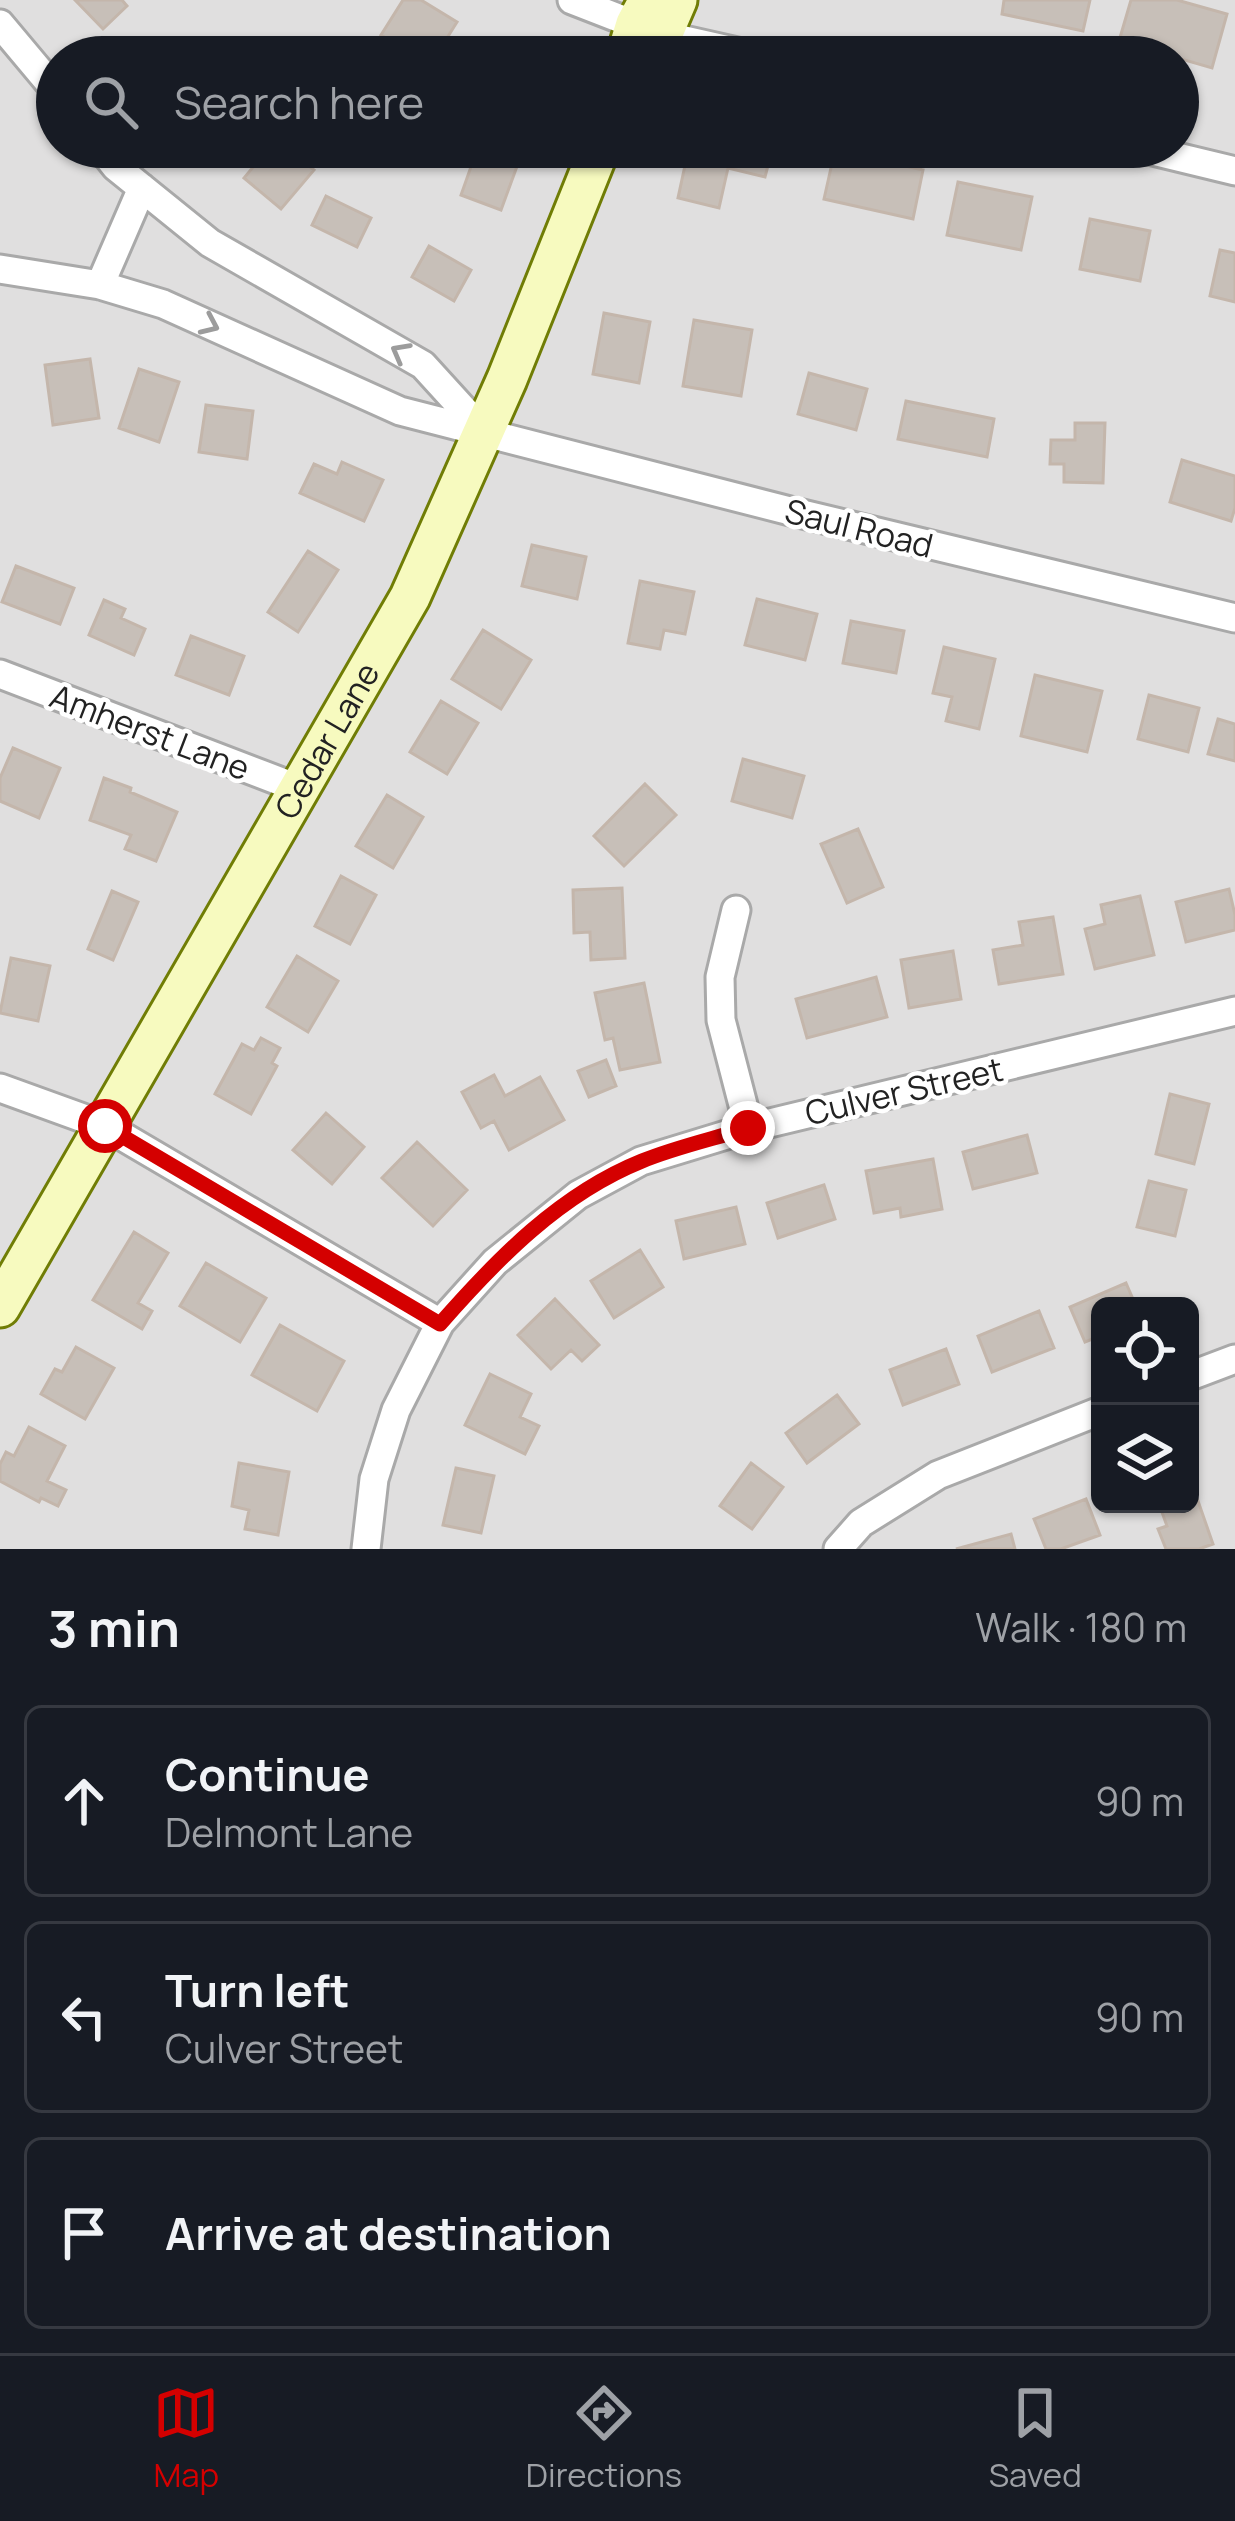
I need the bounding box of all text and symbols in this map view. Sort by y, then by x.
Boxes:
search box [36,36,1199,168]
icon: search [78,69,144,135]
text: Search here [174,71,424,133]
one-way arrow [198,311,219,334]
one-way arrow [392,343,413,366]
street label: Saul Road [781,487,938,568]
street label: Cedar Lane [264,654,389,827]
street label: Amherst Lane [44,673,256,790]
street label: Culver Street [801,1046,1007,1135]
route start [78,1099,132,1153]
route end [721,1101,775,1155]
map controls [1091,1297,1199,1513]
button: locate [1091,1297,1199,1405]
button: layers [1091,1405,1199,1513]
text: 3 min [48,1593,180,1662]
text: Walk · 180 m [975,1600,1187,1654]
text: Continue [165,1743,370,1805]
icon: ahead [51,1768,117,1834]
text: 90 m [1095,1774,1184,1828]
text: Delmont Lane [165,1805,413,1859]
text: Turn left [165,1959,350,2021]
icon: left [51,1984,117,2050]
text: 90 m [1095,1990,1184,2044]
text: Culver Street [165,2021,403,2075]
icon: arrive [51,2200,117,2266]
text: Arrive at destination [165,2202,612,2264]
tab: Map [153,2380,219,2497]
tab: Directions [526,2380,682,2497]
tab: Saved [989,2380,1082,2497]

